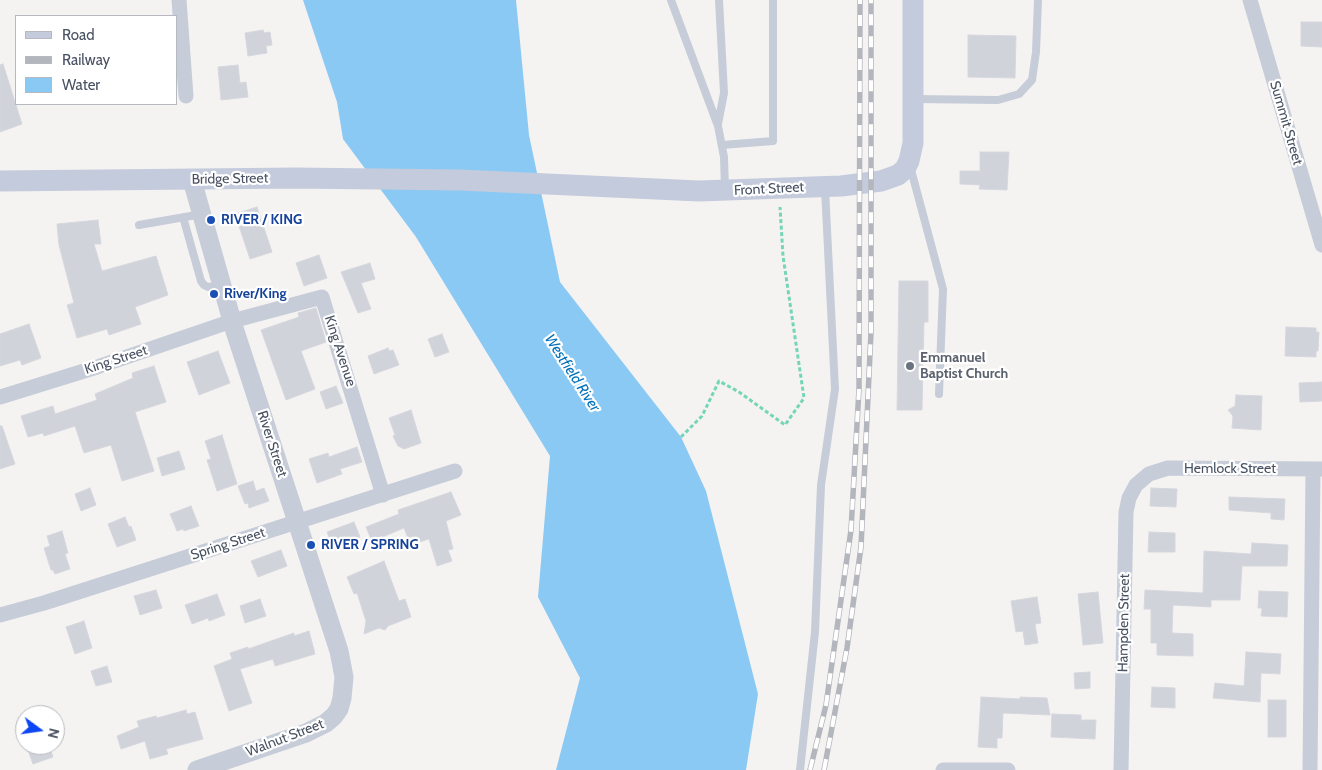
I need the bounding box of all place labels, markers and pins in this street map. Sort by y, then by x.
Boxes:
place label: RIVER / KING [221,212,302,228]
marker: RIVER / KING [205,214,217,226]
place label: River/King [224,286,287,302]
marker: River/King [208,288,220,300]
place label: Emmanuel Baptist Church [920,350,1008,382]
marker: Emmanuel Baptist Church [904,360,916,372]
place label: RIVER / SPRING [321,537,419,553]
marker: RIVER / SPRING [305,539,317,551]

